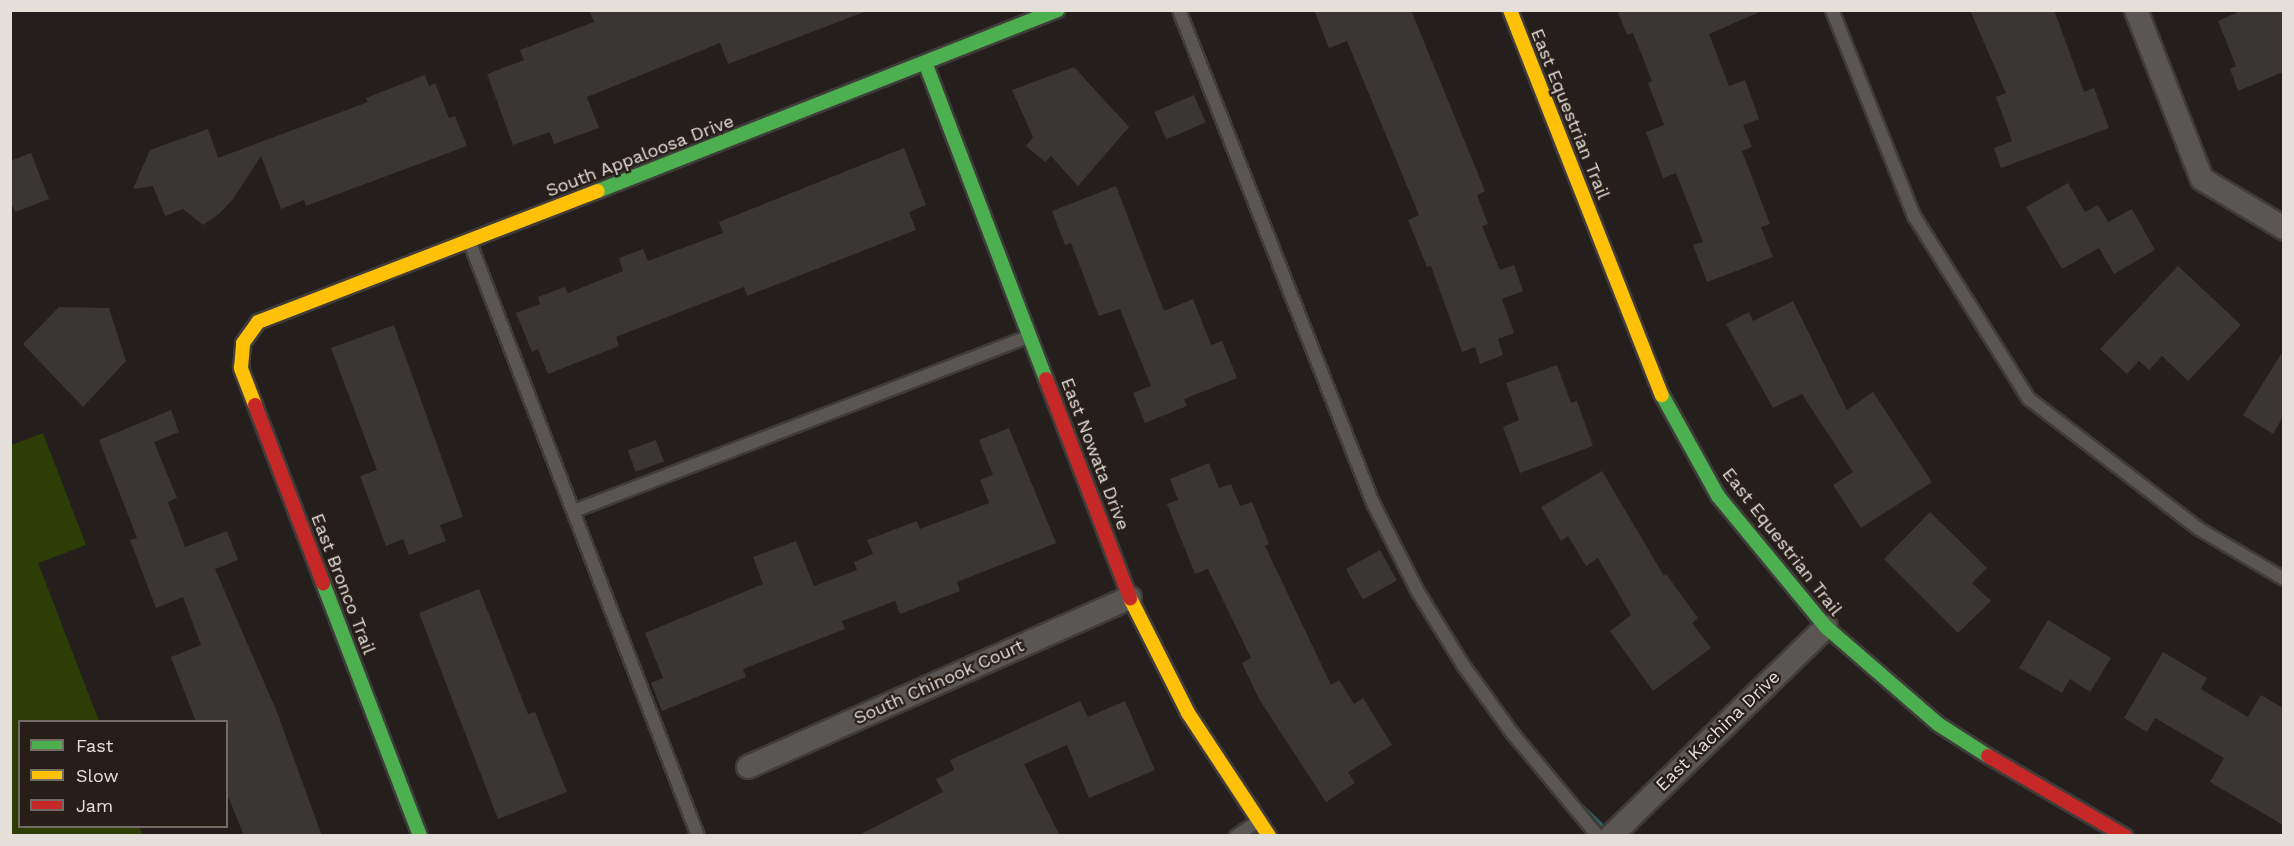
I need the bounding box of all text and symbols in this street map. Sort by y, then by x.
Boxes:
street label: East Equestrian Trail [1526,25,1614,203]
street label: South Appaloosa Drive [542,110,738,202]
street label: East Nowata Drive [1056,375,1134,533]
street label: East Equestrian Trail [1717,463,1847,621]
street label: East Bronco Trail [306,510,380,658]
street label: South Chinook Court [850,635,1028,729]
street label: East Kachina Drive [1651,666,1785,796]
legend [18,720,228,828]
text: Fast [76,735,113,756]
text: Slow [76,765,119,786]
text: Jam [76,795,113,816]

